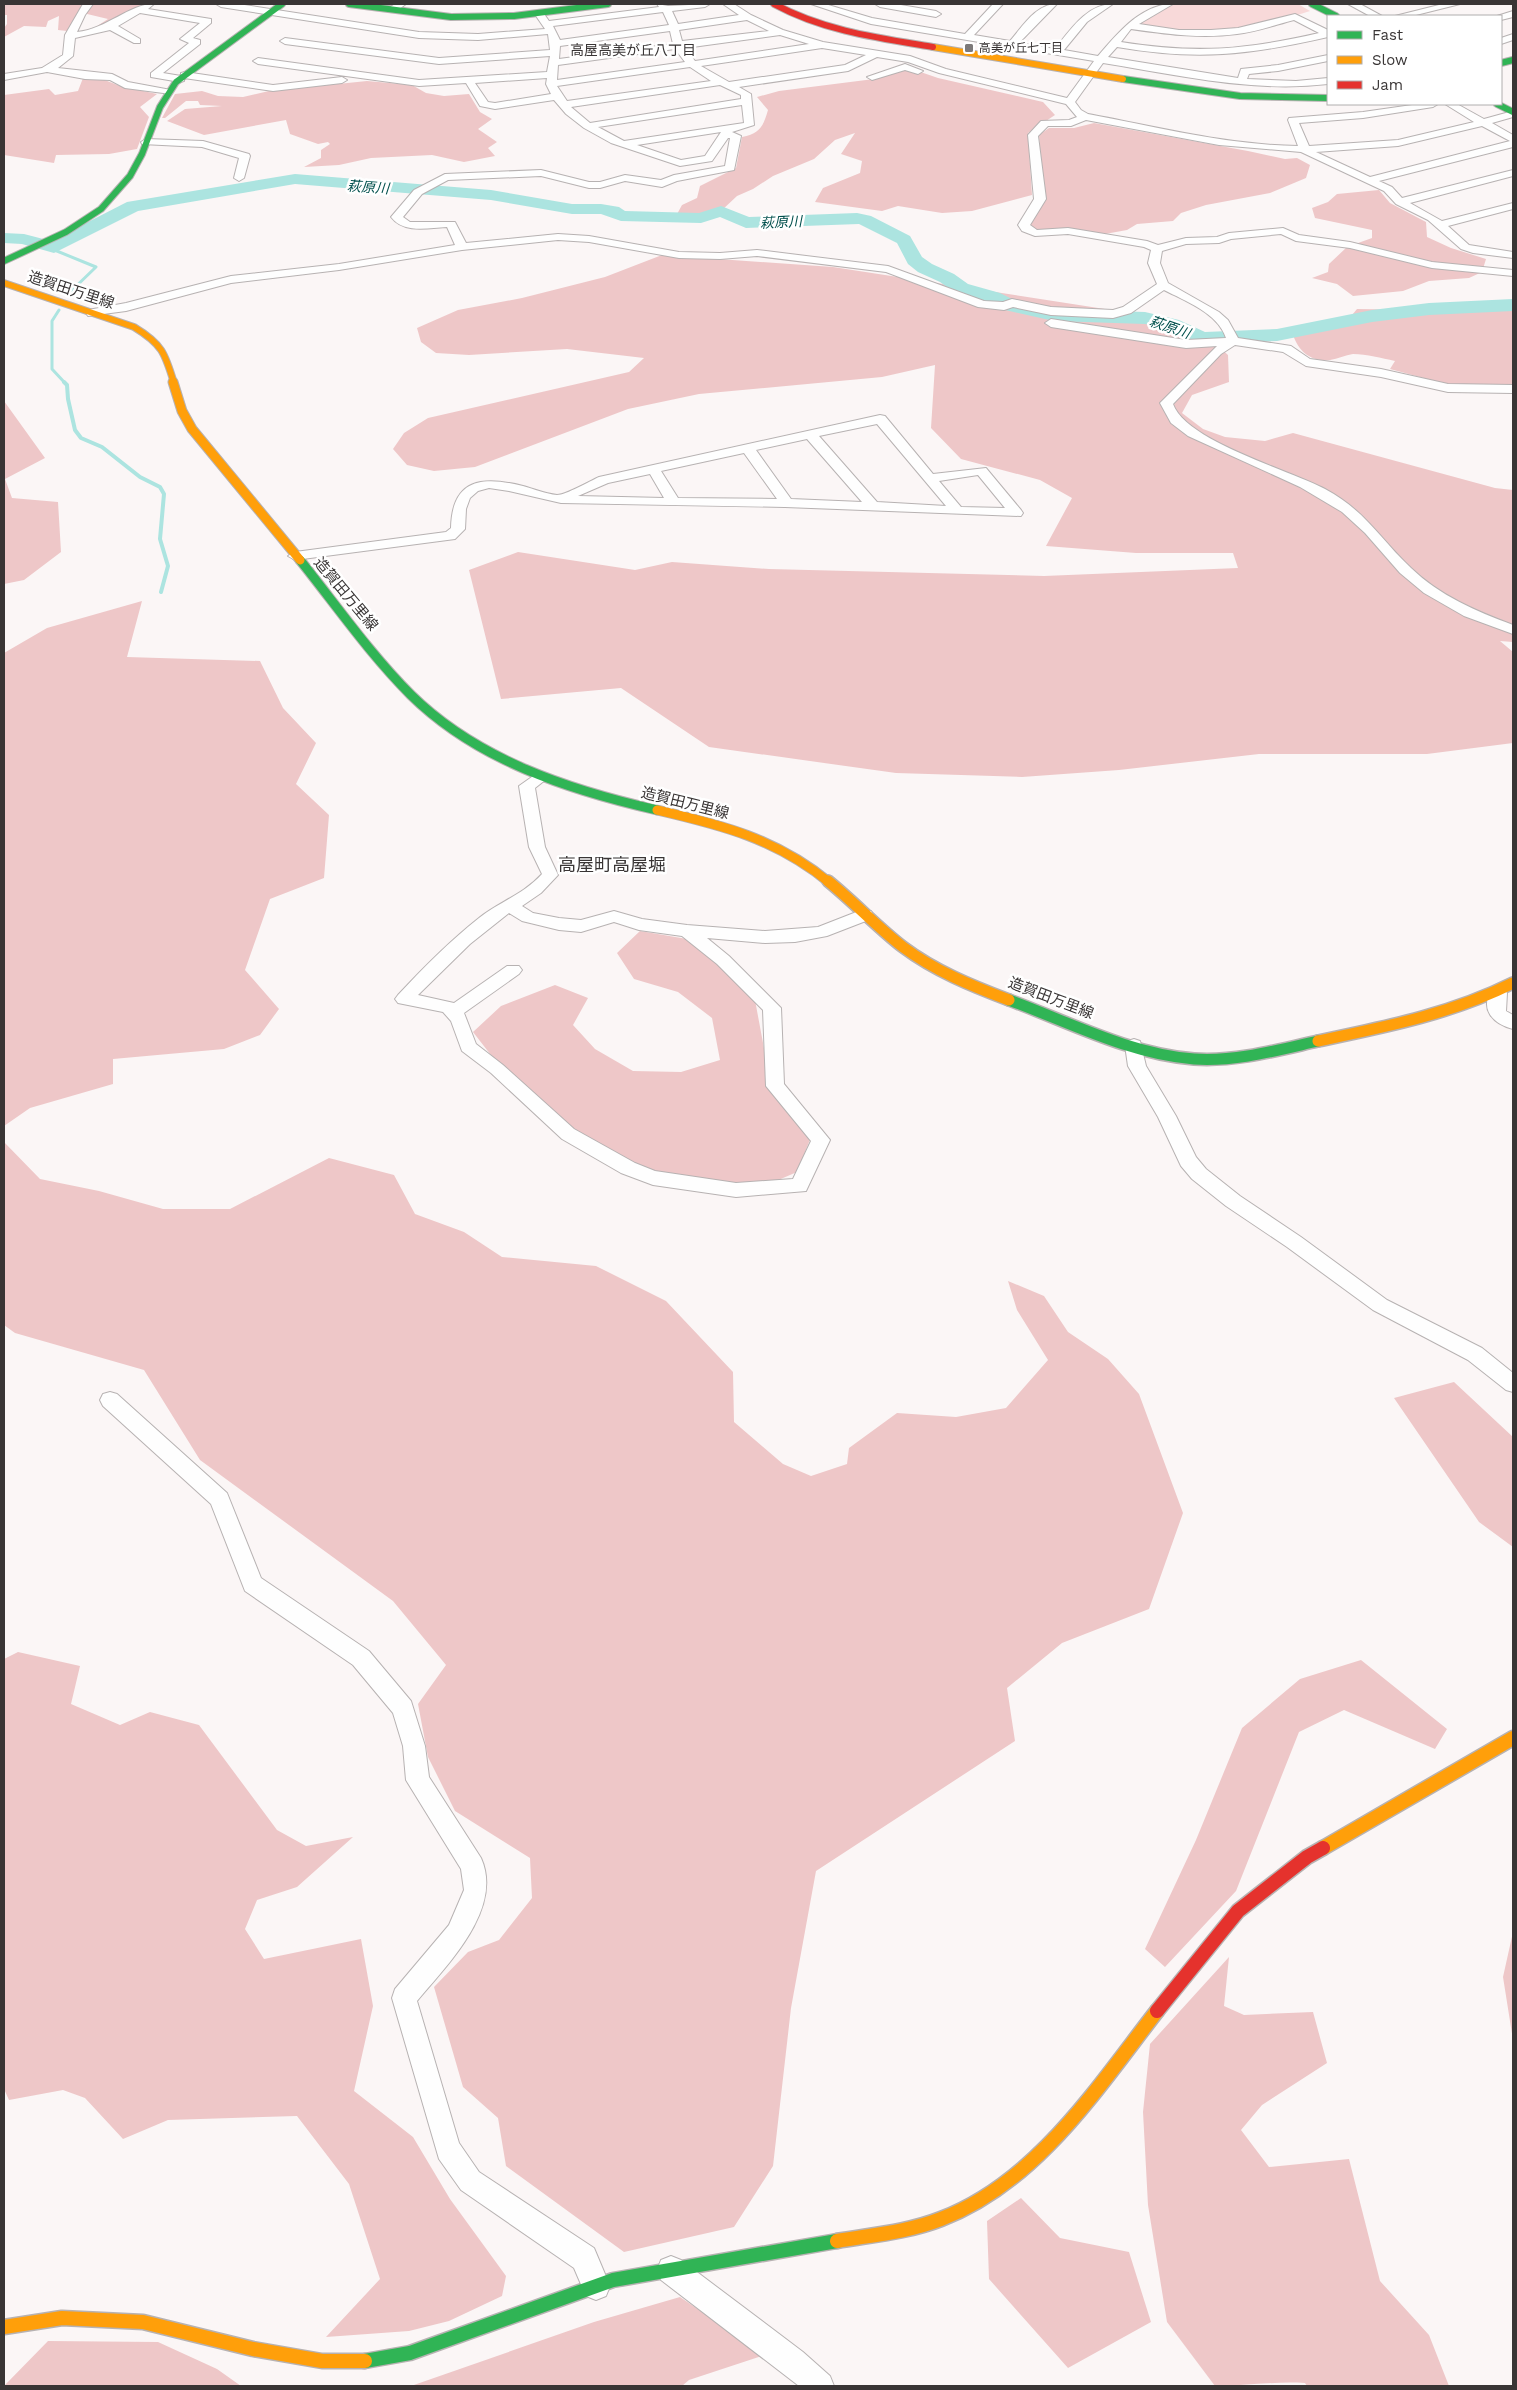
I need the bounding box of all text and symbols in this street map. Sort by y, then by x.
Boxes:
legend [1327,15,1502,105]
text: Fast [1372,26,1404,44]
place label: 高美が丘七丁目 [979,41,1063,55]
district label: 高屋高美が丘八丁目 [570,42,696,58]
marker: 高美が丘七丁目 [963,42,975,54]
text: Slow [1372,51,1408,69]
text: Jam [1372,76,1403,94]
water label: 萩原川 [346,178,392,197]
water label: 萩原川 [760,213,804,231]
street label: 造賀田万里線 [25,268,117,312]
water label: 萩原川 [1148,313,1194,342]
street label: 造賀田万里線 [310,554,382,634]
street label: 造賀田万里線 [639,783,731,823]
district label: 高屋町高屋堀 [558,854,666,875]
street label: 造賀田万里線 [1006,973,1096,1023]

